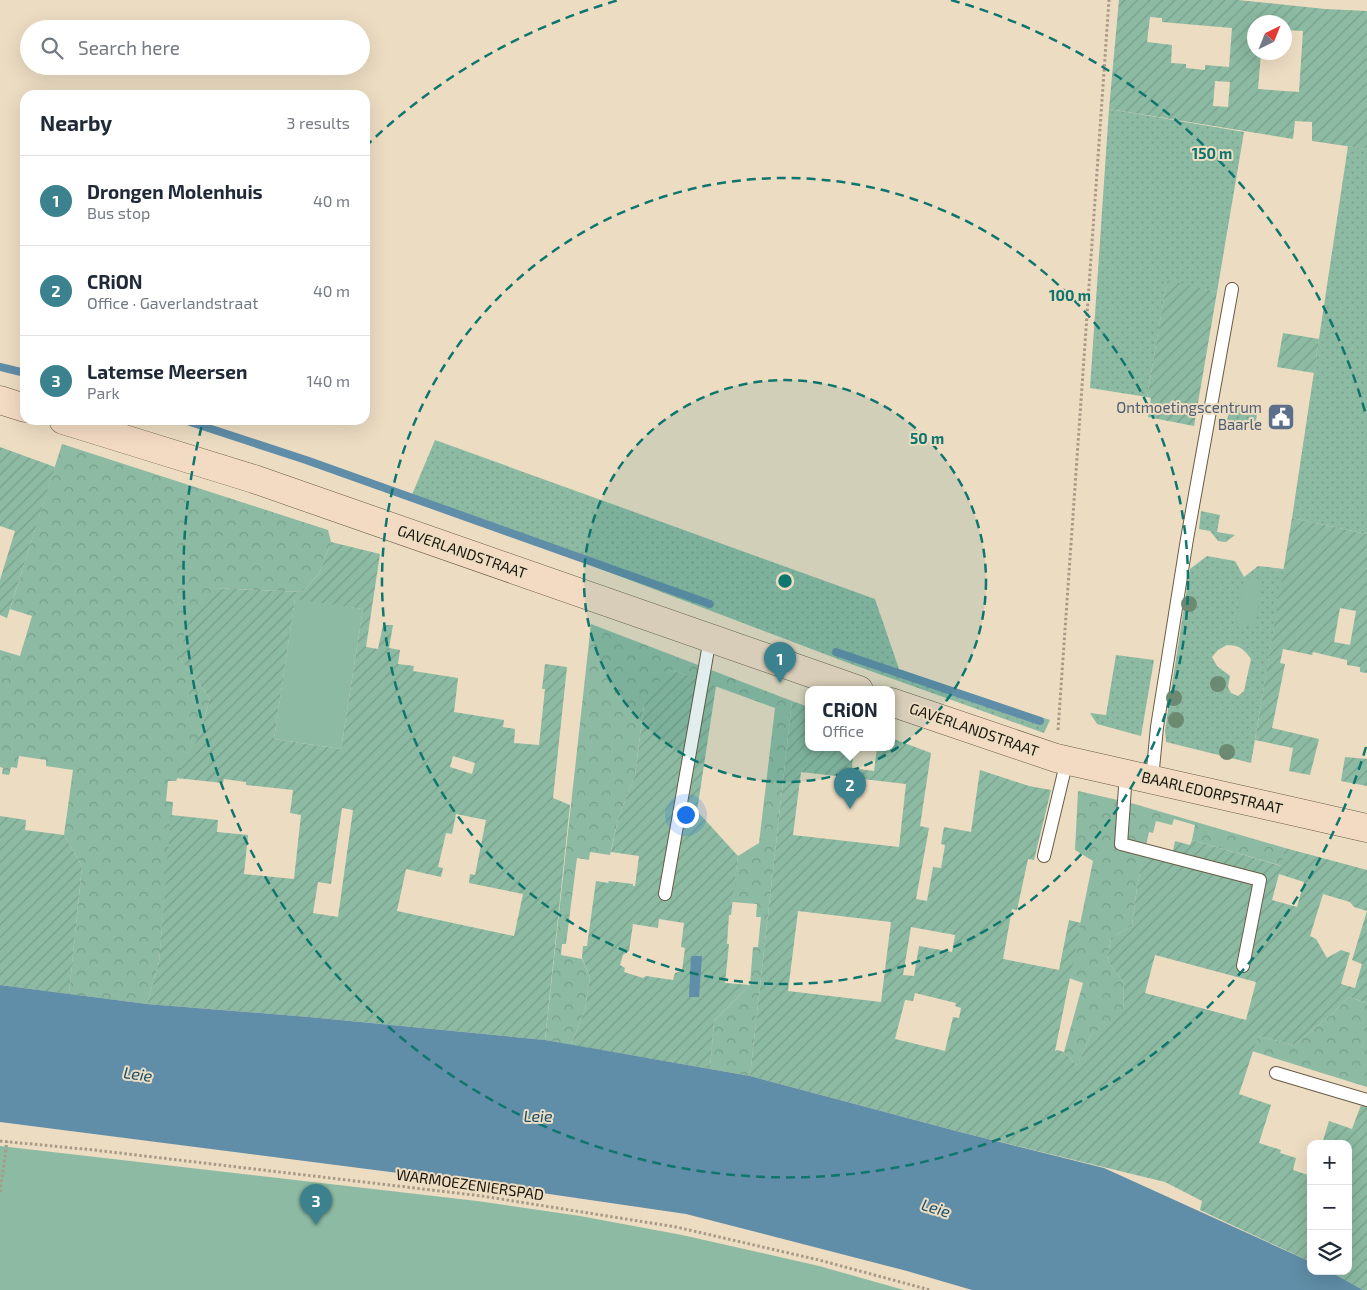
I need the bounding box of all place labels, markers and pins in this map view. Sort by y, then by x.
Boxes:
place label: Ontmoetingscentrum Baarle [1116,398,1262,433]
public building icon: Ontmoetingscentrum Baarle [1266,402,1296,432]
centre of rings [776,572,794,590]
pin: 1 [764,642,796,683]
pin: 2 [834,768,866,809]
pin: 3 [300,1184,332,1225]

